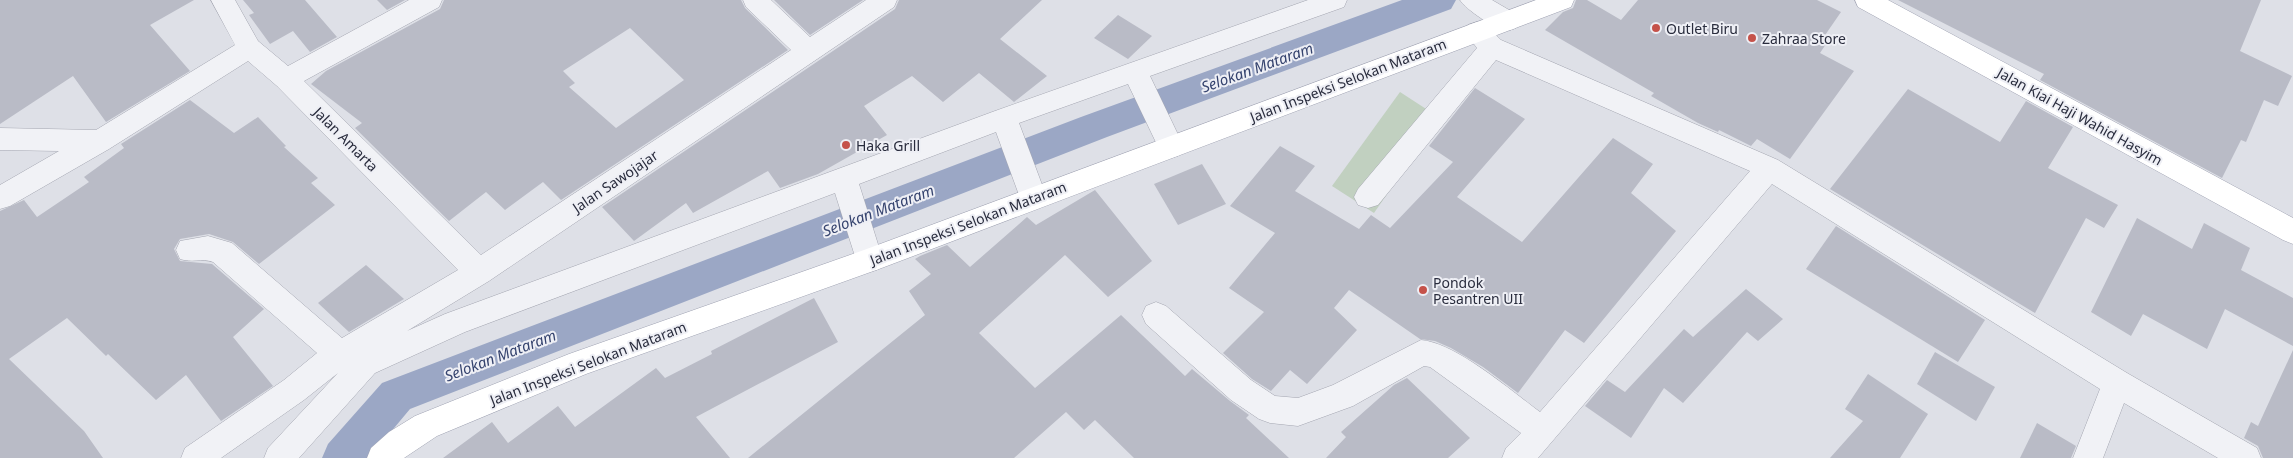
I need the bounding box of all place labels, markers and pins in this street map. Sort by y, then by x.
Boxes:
place label: Outlet Biru [1666,19,1738,38]
marker: Outlet Biru [1650,22,1662,34]
place label: Zahraa Store [1762,29,1846,48]
marker: Zahraa Store [1746,32,1758,44]
place label: Haka Grill [856,136,920,155]
marker: Haka Grill [840,139,852,151]
place label: Pondok Pesantren UII [1433,273,1523,308]
marker: Pondok Pesantren UII [1417,284,1429,296]

